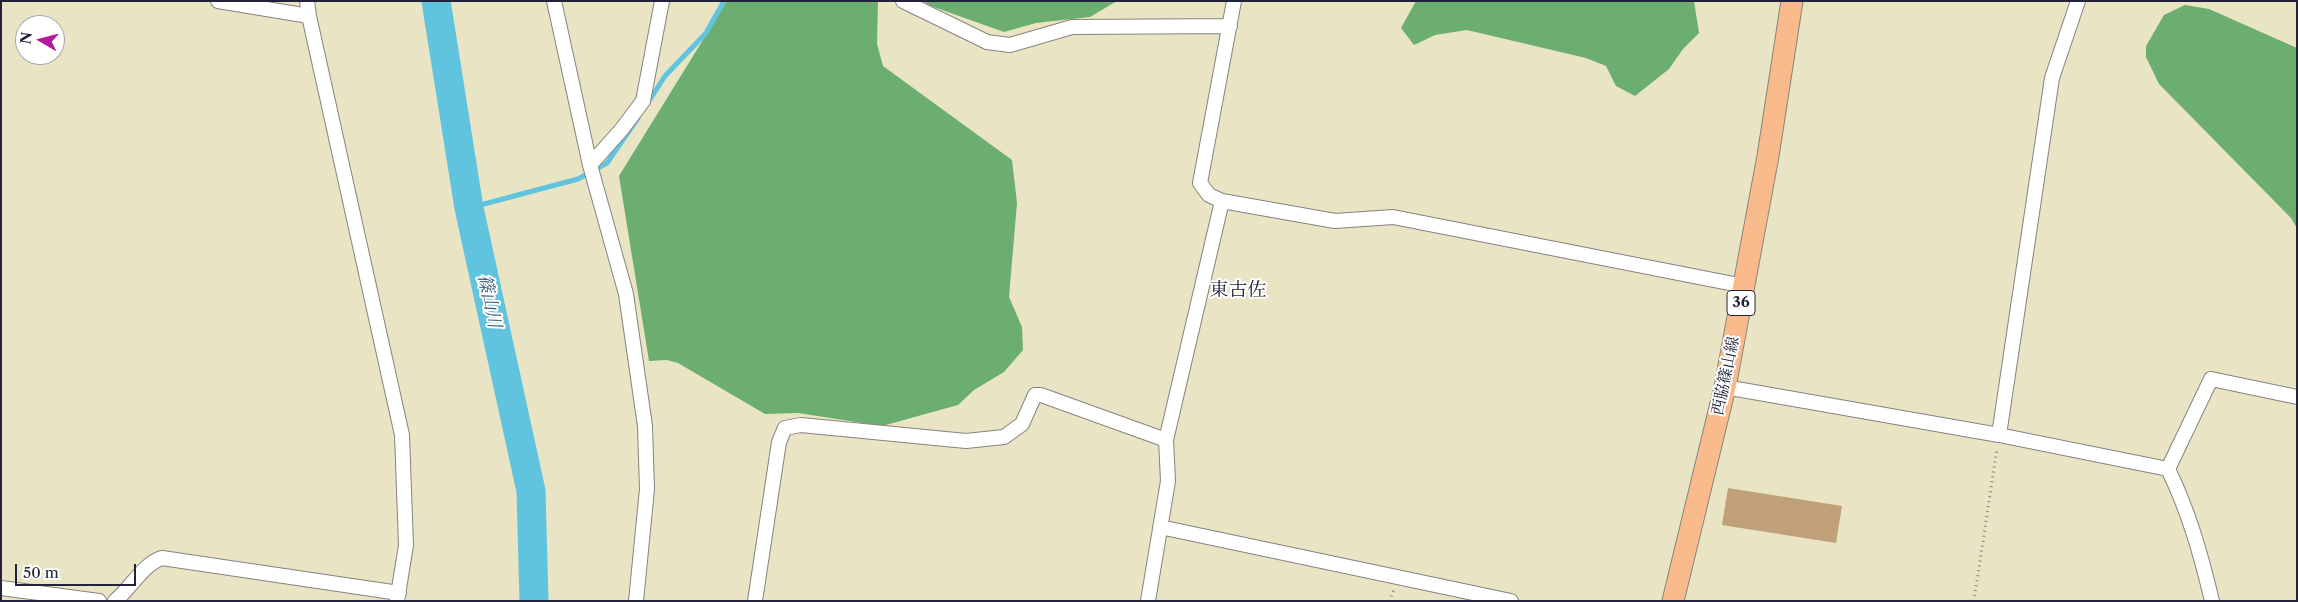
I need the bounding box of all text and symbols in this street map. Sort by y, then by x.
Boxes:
north arrow [15,15,65,65]
text: N [16,31,36,45]
water label: 篠山川 [473,272,505,330]
district label: 東古佐 [1210,280,1266,302]
road number: 36 [1727,290,1755,316]
street label: 西脇篠山線 [1708,335,1744,417]
scale bar [18,554,139,586]
text: 50 m [23,563,59,582]

